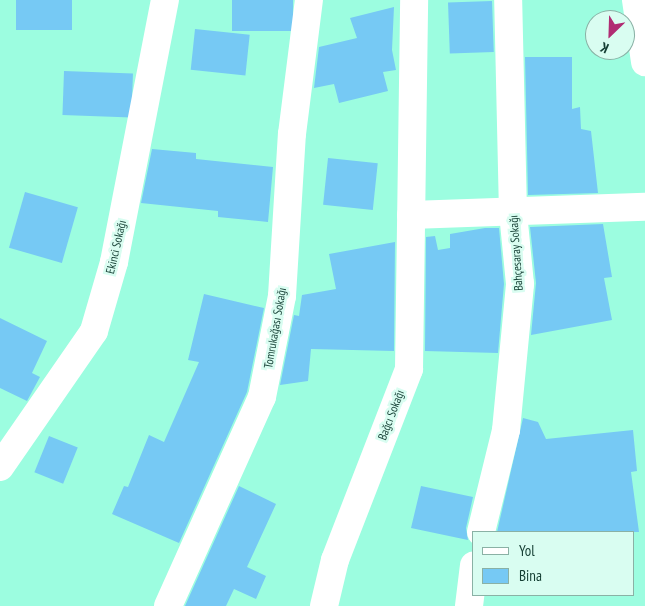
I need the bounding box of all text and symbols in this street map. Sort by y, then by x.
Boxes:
north arrow [585,10,635,60]
text: K [597,38,611,57]
street label: Bahçesaray Sokağı [506,214,526,292]
street label: Ekinci Sokağı [103,219,129,275]
street label: Tomrukağası Sokağı [261,286,289,370]
street label: Bağcı Sokağı [375,388,407,442]
legend [472,531,635,596]
text: Yol [519,541,535,560]
text: Bina [519,566,542,585]

